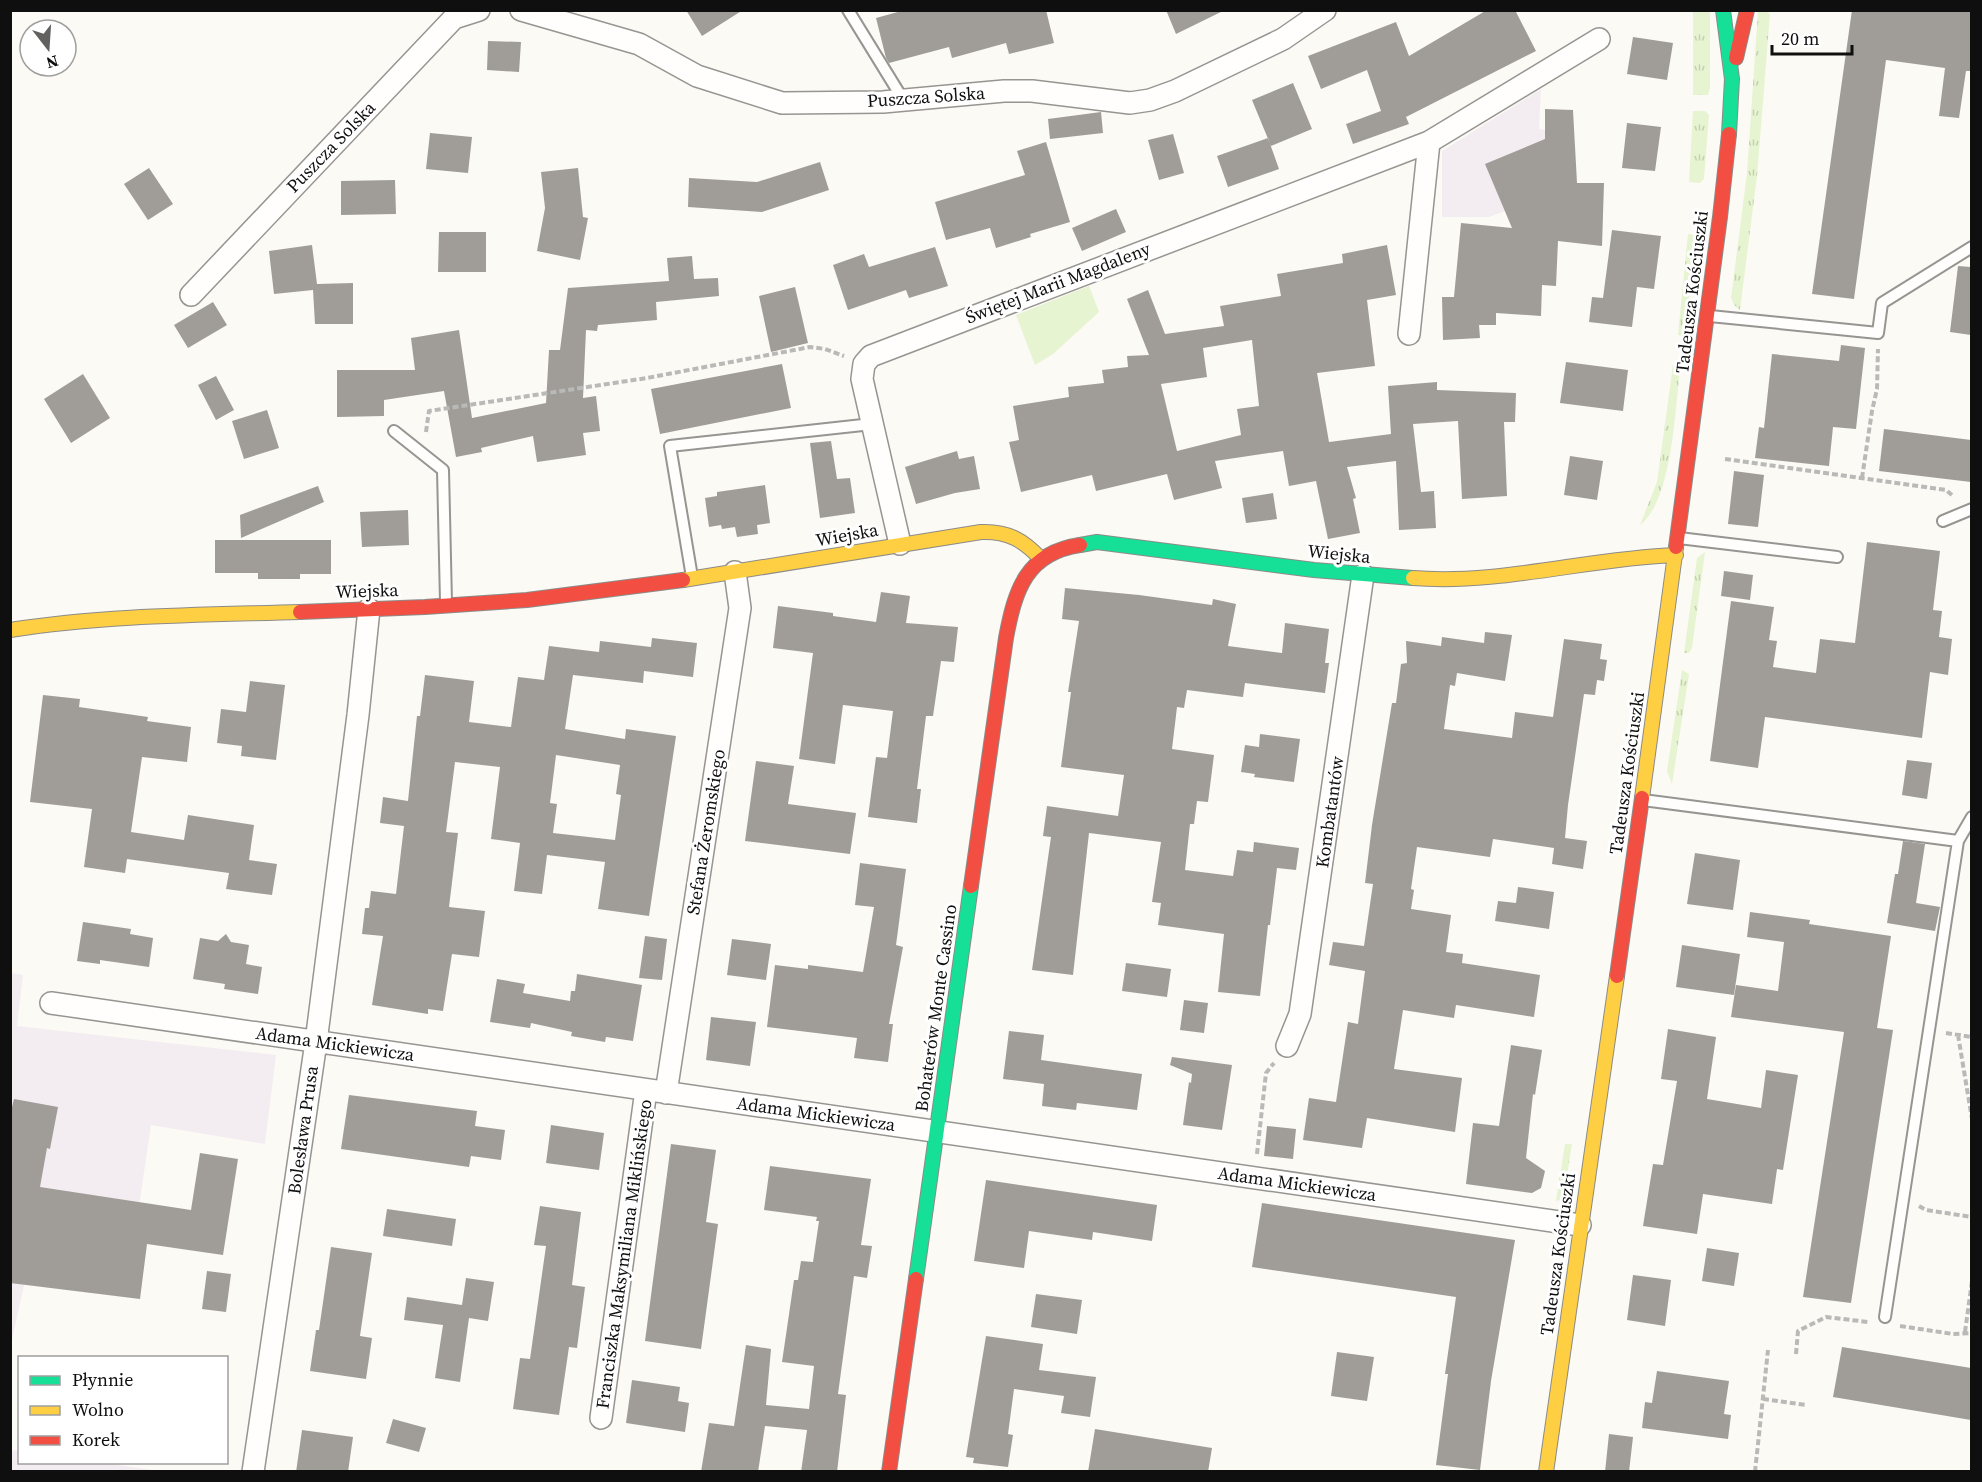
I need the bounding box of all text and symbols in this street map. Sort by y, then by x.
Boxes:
north arrow [18,18,78,78]
scale bar [1772,18,1852,56]
text: 20 m [1781,26,1819,51]
text: N [43,50,61,75]
street label: Puszcza Solska [866,80,987,113]
street label: Puszcza Solska [281,95,381,198]
street label: Tadeusza Kościuszki [1669,209,1714,375]
street label: Świętej Marii Magdaleny [962,235,1155,329]
street label: Wiejska [814,517,881,552]
street label: Wiejska [1306,538,1373,569]
street label: Wiejska [335,577,400,604]
street label: Tadeusza Kościuszki [1603,690,1650,856]
street label: Stefana Żeromskiego [680,747,731,916]
street label: Kombatantów [1309,754,1350,869]
street label: Bohaterów Monte Cassino [909,902,962,1113]
street label: Adama Mickiewicza [254,1020,417,1067]
street label: Bolesława Prusa [281,1063,324,1196]
street label: Adama Mickiewicza [735,1090,898,1137]
street label: Franciszka Maksymiliana Miklińskiego [589,1097,658,1410]
street label: Adama Mickiewicza [1216,1160,1379,1207]
street label: Tadeusza Kościuszki [1534,1171,1581,1337]
legend [18,1356,228,1464]
text: Płynnie [72,1367,133,1392]
text: Wolno [72,1397,124,1422]
text: Korek [72,1427,120,1452]

